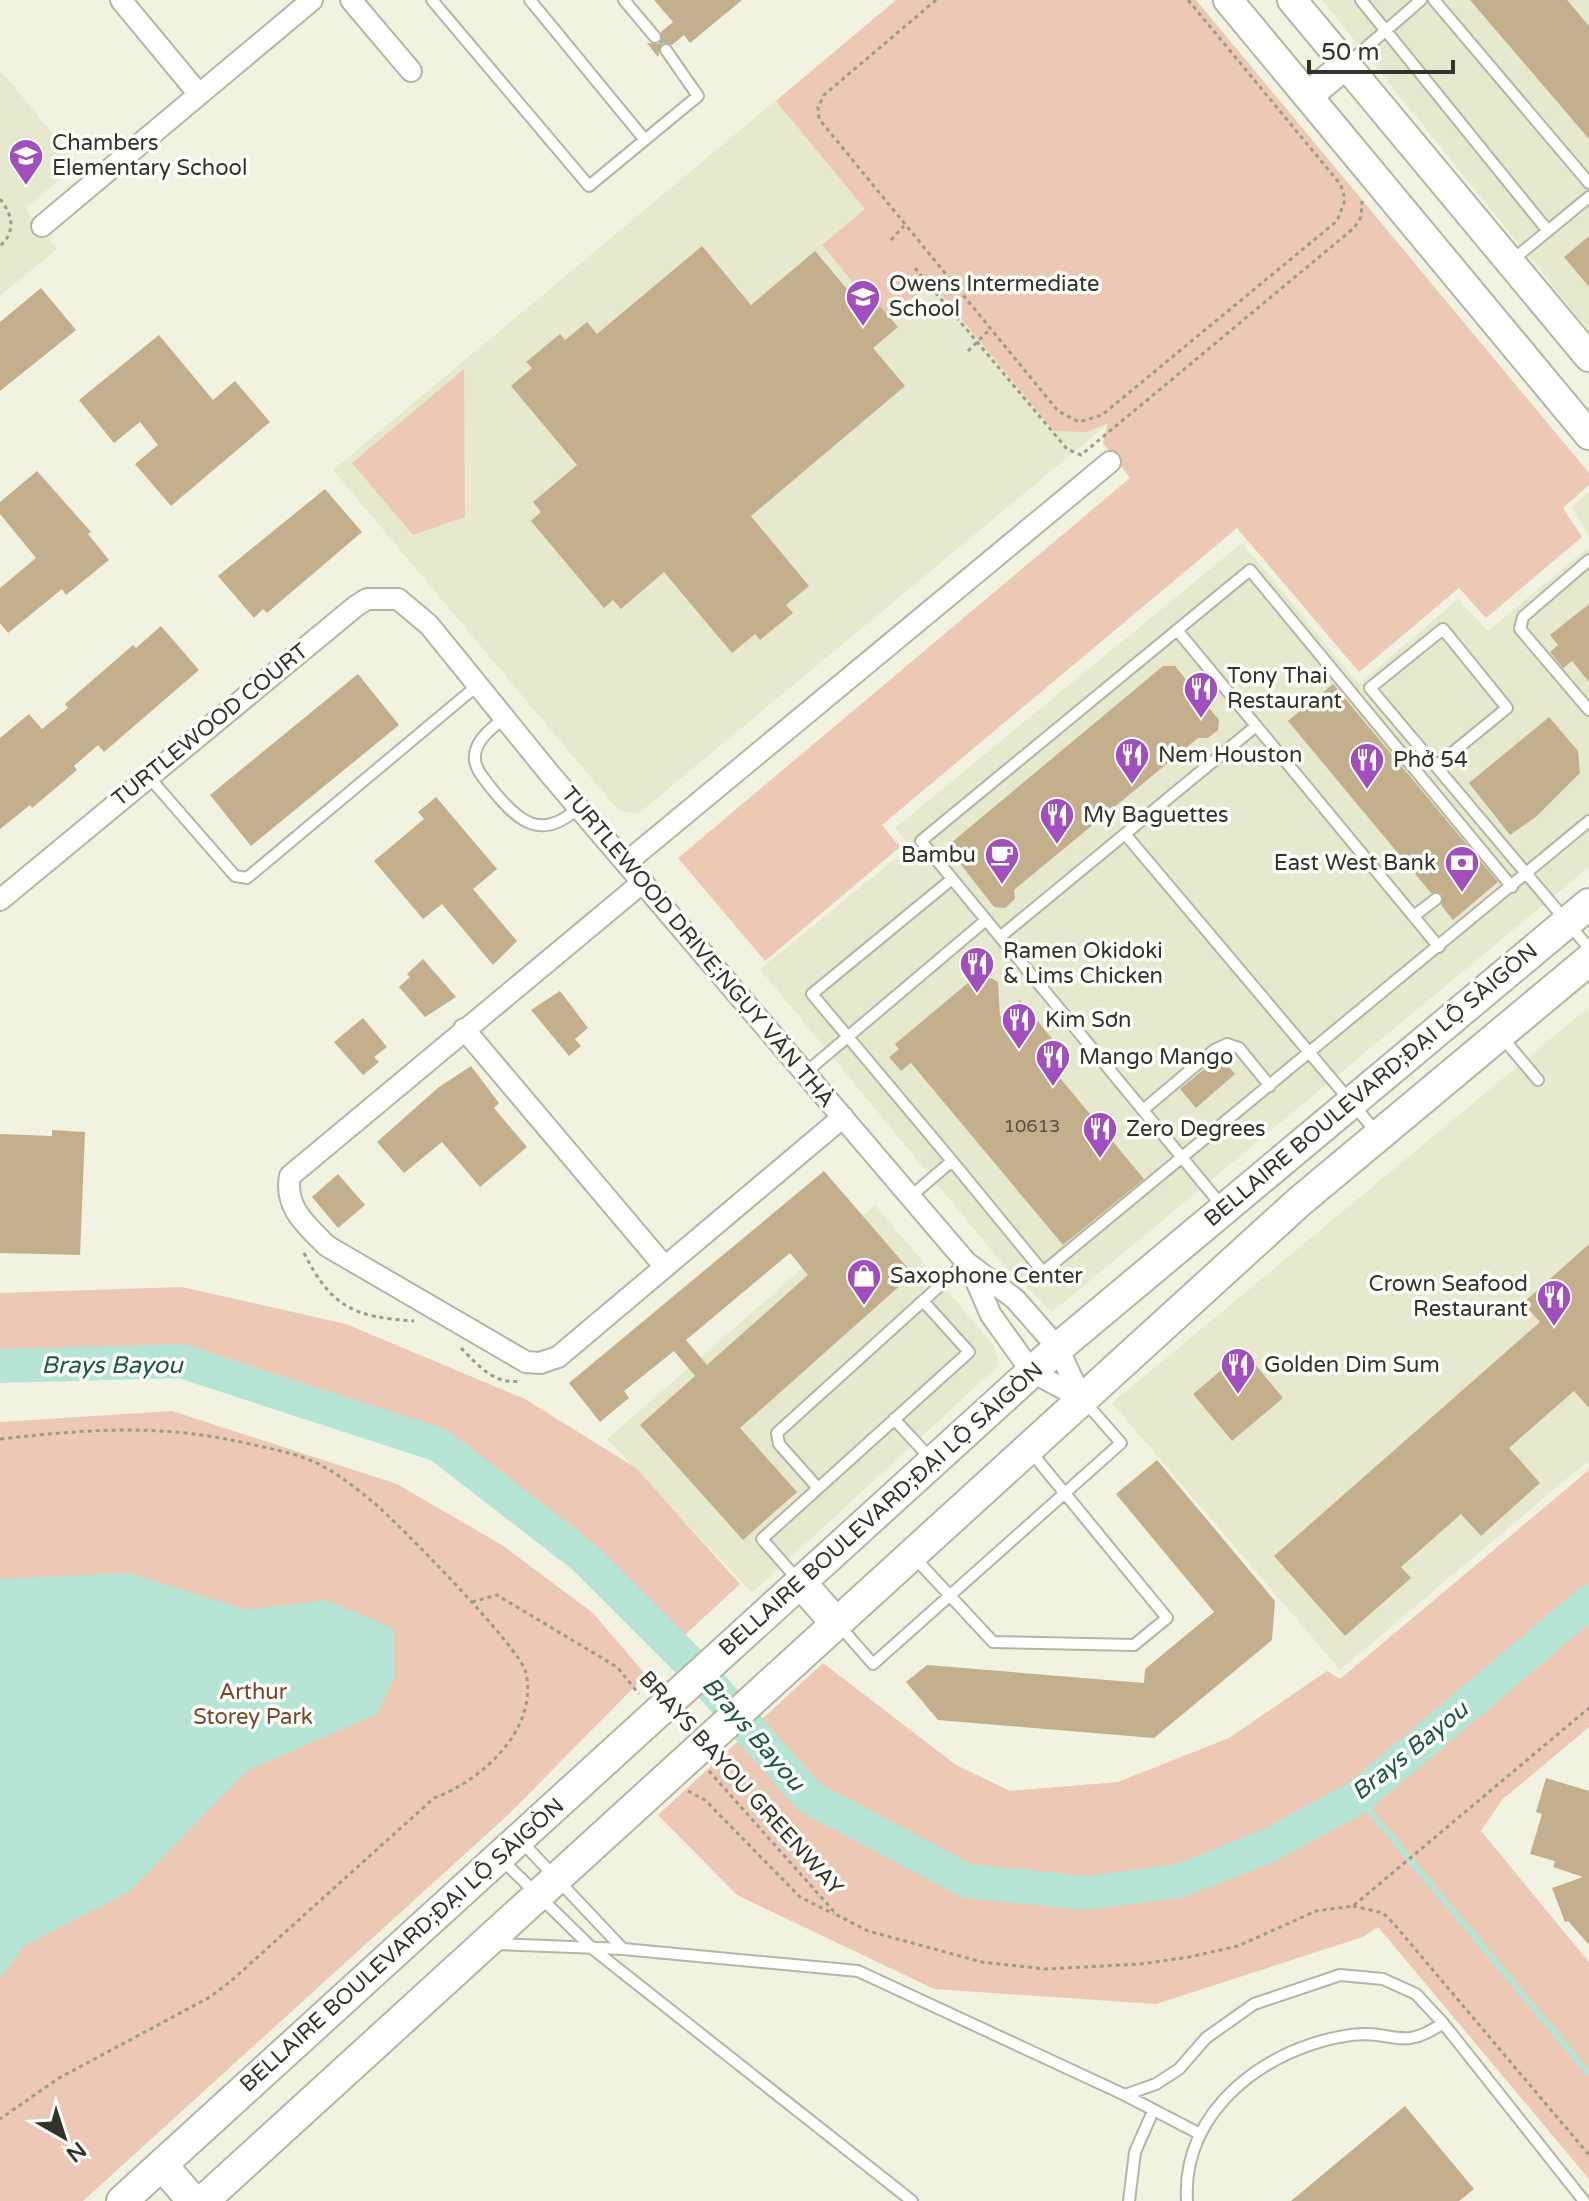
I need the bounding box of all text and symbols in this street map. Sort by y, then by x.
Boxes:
scale bar [1309,24,1453,74]
text: 50 m [1321,38,1379,67]
place label: Chambers Elementary School [52,130,247,181]
school or university icon: Chambers Elementary School [7,137,45,187]
place label: Owens Intermediate School [889,271,1099,322]
school or university icon: Owens Intermediate School [844,278,882,328]
street label: TURTLEWOOD COURT [107,638,314,812]
place label: Tony Thai Restaurant [1227,663,1342,714]
restaurant icon: Tony Thai Restaurant [1182,670,1220,720]
restaurant icon: Nem Houston [1113,736,1151,786]
restaurant icon: Phở 54 [1348,741,1386,791]
place label: Nem Houston [1158,742,1302,768]
place label: Phở 54 [1393,747,1468,773]
street label: TURTLEWOOD DRIVE;NGỤY VĂN THÀ [556,781,841,1113]
restaurant icon: My Baguettes [1038,796,1076,846]
place label: My Baguettes [1083,802,1229,828]
cafe icon: Bambu [983,836,1021,886]
place label: Bambu [901,842,976,868]
bank icon: East West Bank [1443,844,1481,894]
place label: East West Bank [1274,850,1436,876]
street label: BELLAIRE BOULEVARD;ĐẠI LỘ SÀIGÒN [1199,937,1543,1232]
place label: Ramen Okidoki & Lims Chicken [1003,938,1163,989]
restaurant icon: Ramen Okidoki & Lims Chicken [958,945,996,995]
restaurant icon: Kim Sơn [1000,1001,1038,1051]
place label: Kim Sơn [1045,1007,1131,1033]
restaurant icon: Mango Mango [1034,1038,1072,1088]
place label: Mango Mango [1079,1044,1233,1070]
restaurant icon: Zero Degrees [1081,1110,1119,1160]
house number: 10613 [1004,1115,1060,1137]
place label: Zero Degrees [1126,1116,1266,1142]
shop icon: Saxophone Center [845,1257,883,1307]
place label: Saxophone Center [890,1263,1083,1289]
place label: Crown Seafood Restaurant [1369,1271,1528,1322]
restaurant icon: Crown Seafood Restaurant [1535,1278,1573,1328]
restaurant icon: Golden Dim Sum [1219,1346,1257,1396]
water label: Brays Bayou [41,1351,184,1380]
place label: Golden Dim Sum [1264,1352,1440,1378]
street label: BELLAIRE BOULEVARD;ĐẠI LỘ SÀIGÒN [713,1356,1048,1661]
street label: BRAYS BAYOU GREENWAY [633,1666,849,1900]
water label: Brays Bayou [696,1671,811,1798]
park label: Arthur Storey Park [193,1679,313,1730]
water label: Brays Bayou [1346,1694,1475,1807]
street label: BELLAIRE BOULEVARD;ĐẠI LỘ SÀIGÒN [234,1792,569,2097]
north arrow [24,2097,104,2177]
text: N [61,2136,91,2167]

